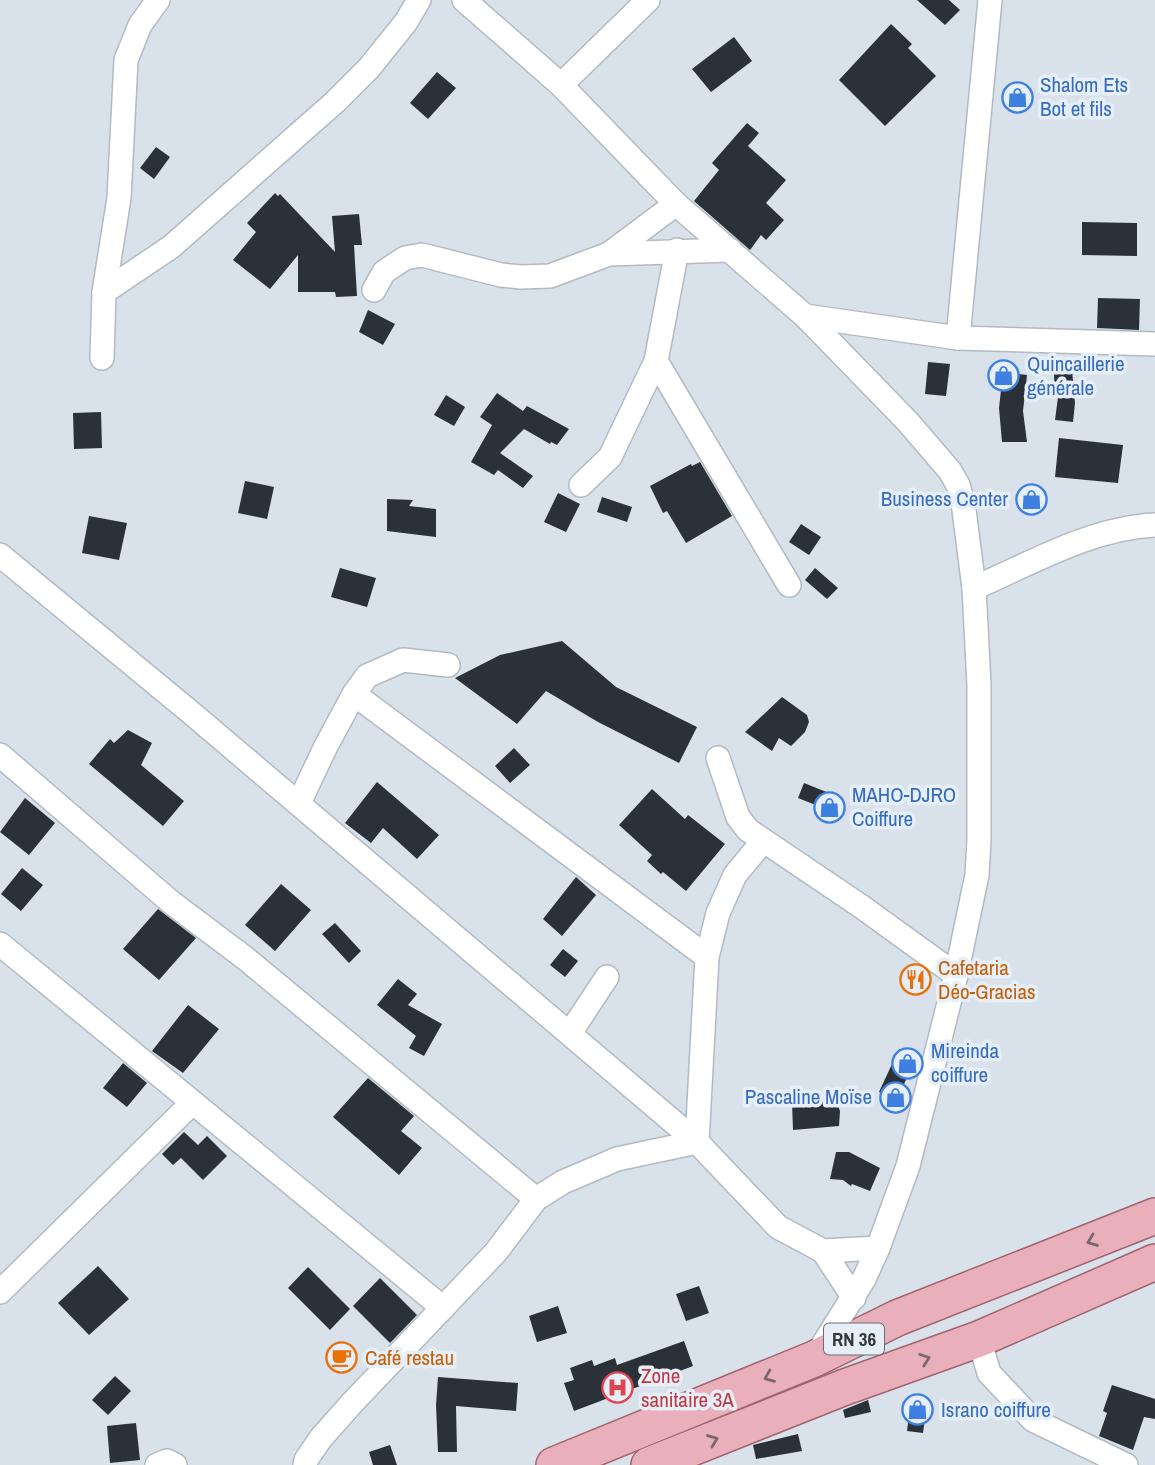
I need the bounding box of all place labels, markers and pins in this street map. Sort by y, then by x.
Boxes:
place label: Shalom Ets Bot et fils [1040,70,1128,123]
shop icon: Shalom Ets Bot et fils [1000,80,1034,114]
place label: Quincaillerie générale [1027,349,1125,402]
shop icon: Quincaillerie générale [987,359,1021,393]
shop icon: Business Center [1014,482,1048,516]
place label: Business Center [881,484,1008,513]
place label: MAHO-DJRO Coiffure [852,780,956,833]
shop icon: MAHO-DJRO Coiffure [812,790,846,824]
place label: Cafetaria Déo-Gracias [938,953,1036,1006]
restaurant icon: Cafetaria Déo-Gracias [898,963,932,997]
place label: Mireinda coiffure [931,1036,999,1089]
shop icon: Mireinda coiffure [891,1046,925,1080]
shop icon: Pascaline Moïse [878,1080,912,1114]
place label: Pascaline Moïse [745,1082,872,1111]
cafe icon: Café restau [325,1341,359,1375]
place label: Café restau [365,1343,454,1372]
place label: Zone sanitaire 3A [641,1361,734,1414]
hospital icon: Zone sanitaire 3A [601,1371,635,1405]
shop icon: Israno coiffure [901,1393,935,1427]
place label: Israno coiffure [941,1395,1051,1424]

